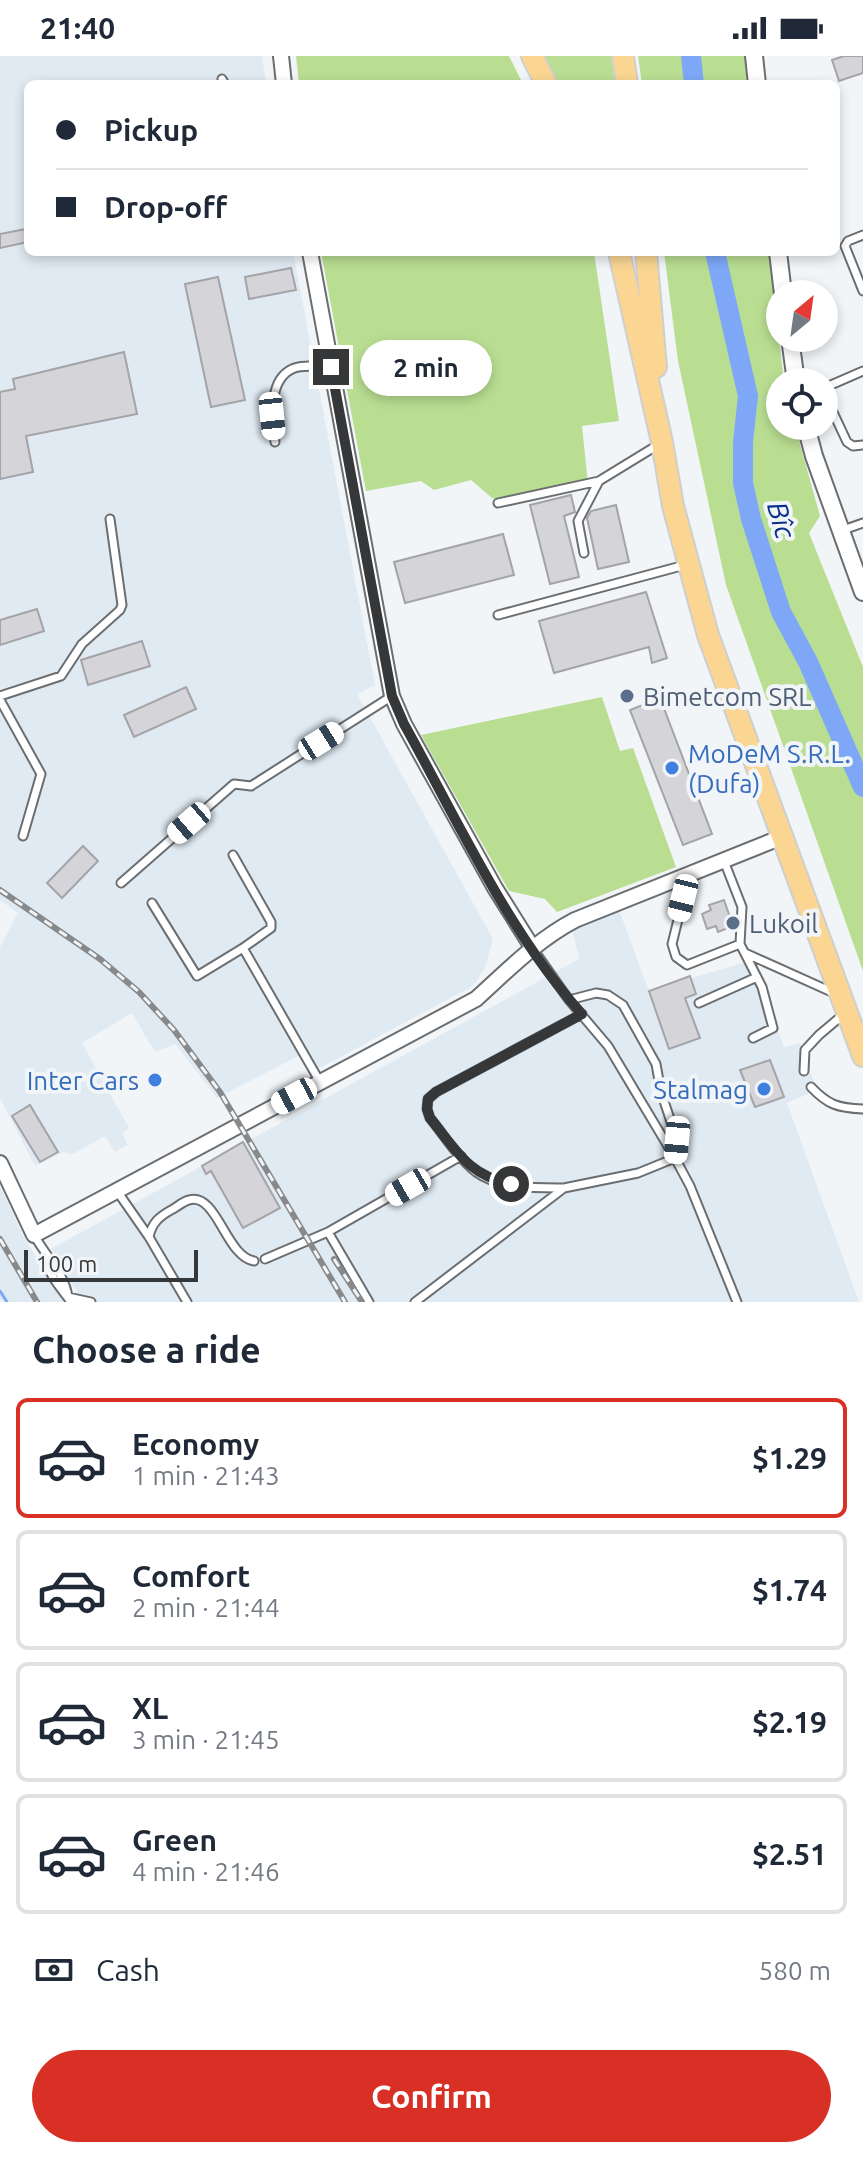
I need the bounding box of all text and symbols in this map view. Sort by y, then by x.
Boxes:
text: 21:40 [40,11,115,45]
text: Pickup [104,113,198,147]
text: Drop-off [104,190,227,224]
north arrow [766,280,838,352]
map controls [766,280,838,440]
callout: 2 min [359,339,491,395]
route end [313,349,349,385]
text: 2 min [393,353,459,382]
button: locate [766,368,838,440]
car [258,391,286,441]
water label: Bîc [762,498,802,543]
place label: Bimetcom SRL [643,682,811,711]
marker: Bimetcom SRL [618,687,636,705]
car [294,718,348,764]
place label: MoDeM S.R.L. (Dufa) [688,739,851,798]
marker: MoDeM S.R.L. (Dufa) [663,759,681,777]
car [163,798,215,848]
car [666,872,700,924]
place label: Lukoil [749,909,818,938]
marker: Lukoil [724,914,742,932]
place label: Inter Cars [27,1066,139,1095]
marker: Inter Cars [146,1071,164,1089]
car [267,1074,321,1118]
place label: Stalmag [653,1075,748,1104]
marker: Stalmag [755,1080,773,1098]
car [663,1115,691,1165]
car [381,1165,435,1209]
route start [493,1166,529,1202]
scale bar [24,1246,198,1282]
text: 100 m [36,1251,97,1276]
text: Choose a ride [32,1329,261,1370]
icon: car [36,1422,108,1494]
text: Economy [132,1427,259,1461]
text: $1.29 [752,1441,827,1475]
text: 1 min · 21:43 [132,1461,280,1490]
icon: car [36,1554,108,1626]
text: Comfort [132,1559,250,1593]
text: $1.74 [752,1573,827,1607]
text: 2 min · 21:44 [132,1593,280,1622]
icon: car [36,1686,108,1758]
text: XL [132,1691,168,1725]
text: $2.19 [752,1705,827,1739]
text: 3 min · 21:45 [132,1725,280,1754]
icon: car [36,1818,108,1890]
text: Green [132,1823,217,1857]
text: $2.51 [752,1837,827,1871]
text: 4 min · 21:46 [132,1857,280,1886]
icon: cash [32,1948,76,1992]
text: Cash [96,1953,160,1987]
text: 580 m [759,1956,831,1985]
button: Confirm [32,2050,831,2142]

